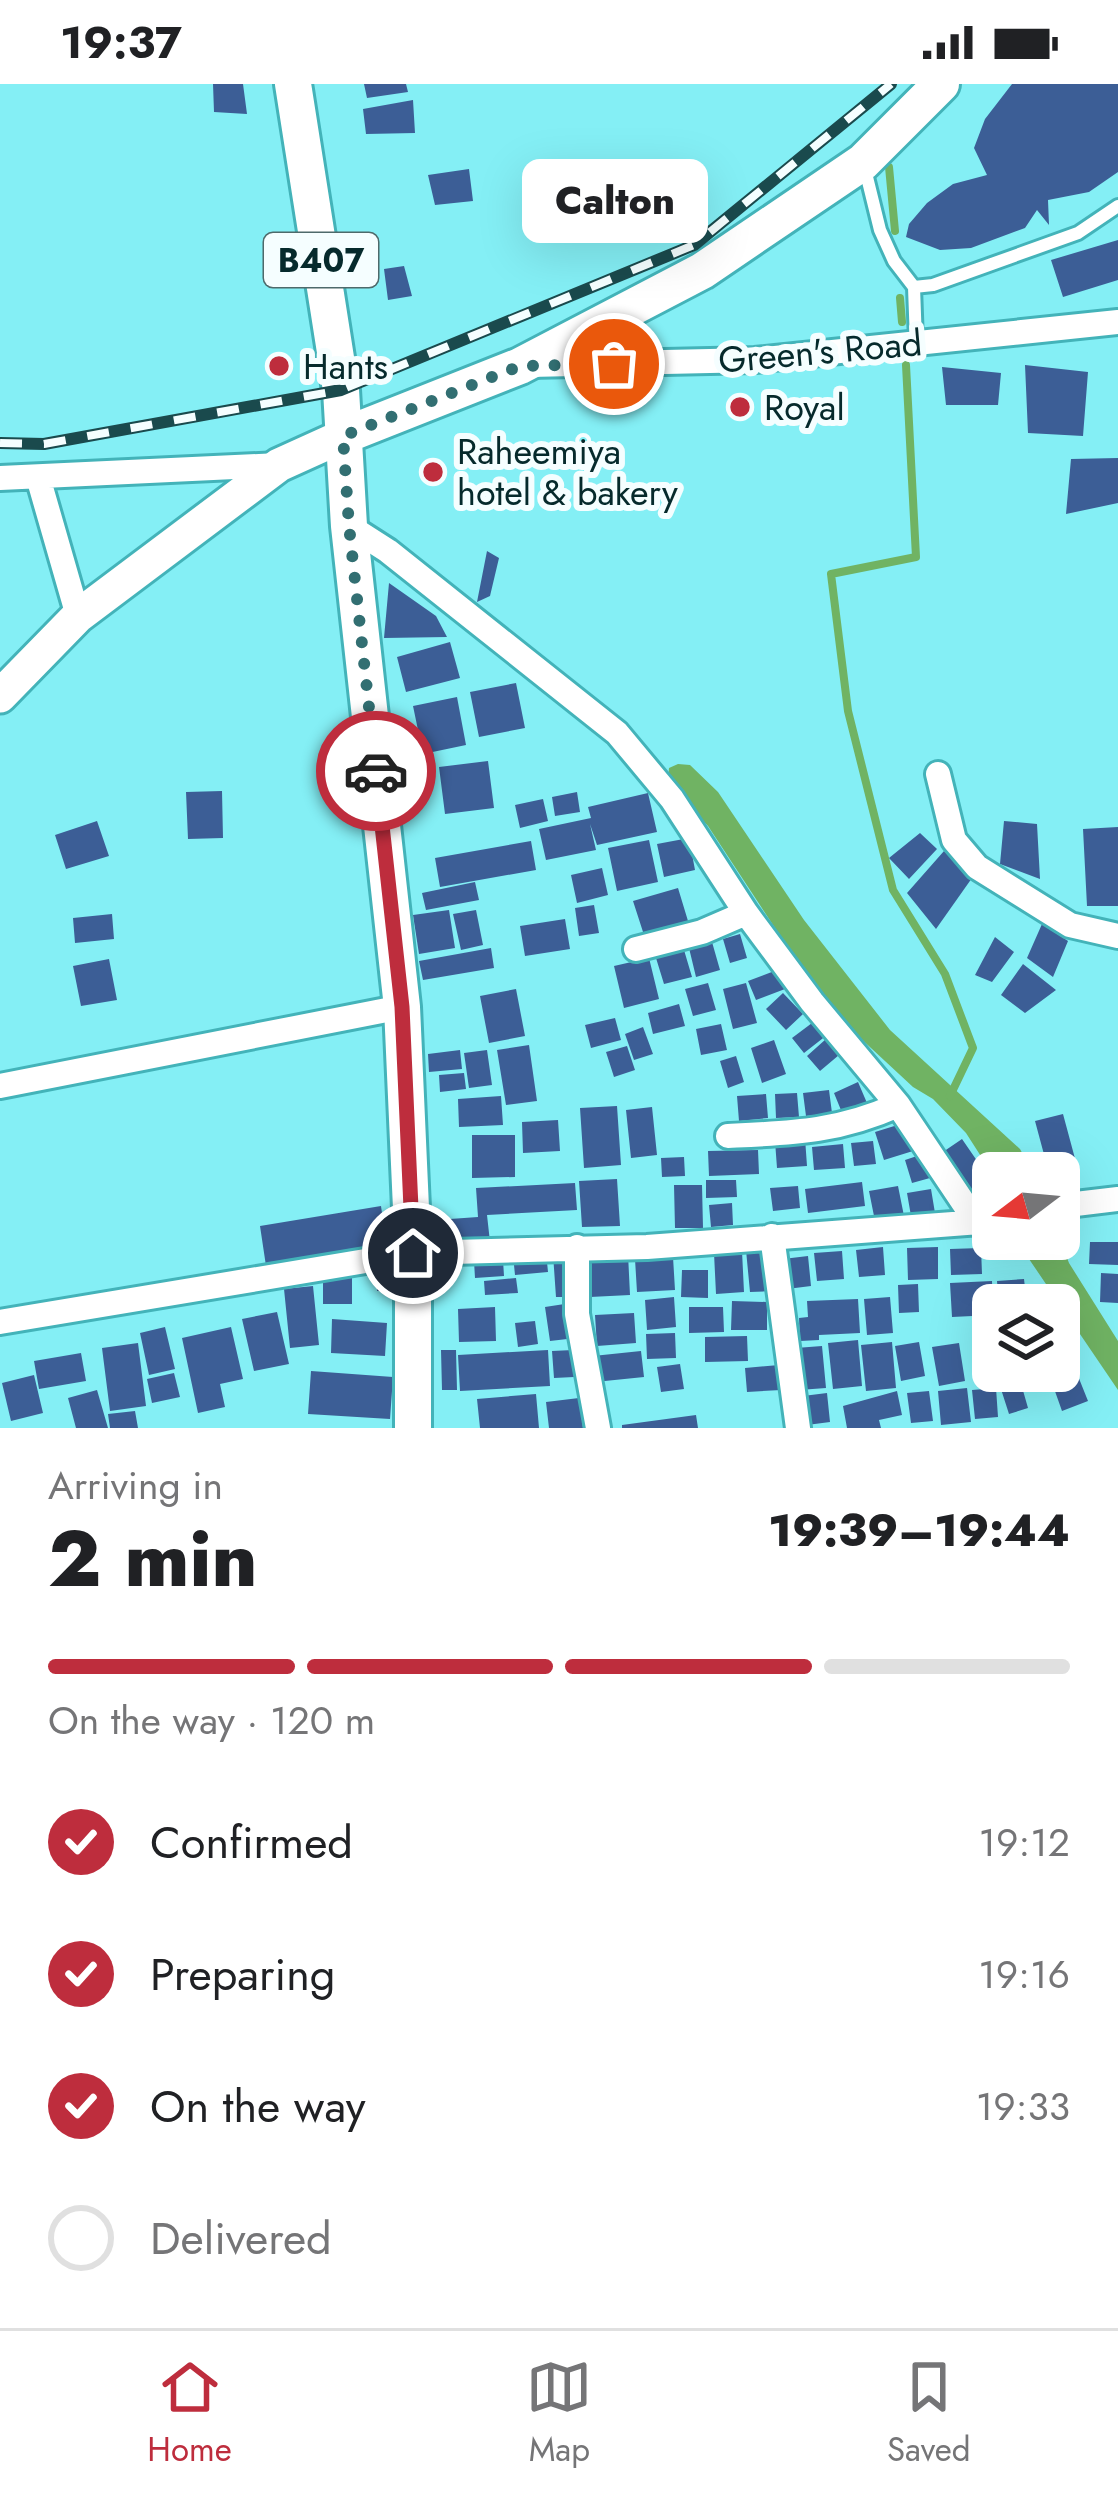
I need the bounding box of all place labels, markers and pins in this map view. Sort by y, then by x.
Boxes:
callout: Calton [521,160,707,244]
pin [563,313,665,415]
place label: Hants [303,340,388,392]
marker: Hants [266,353,292,379]
place label: Royal [764,381,845,433]
marker: Royal [727,394,753,420]
place label: Raheemiya hotel & bakery [457,425,678,518]
marker: Raheemiya hotel & bakery [420,459,446,485]
pin [362,1202,464,1304]

